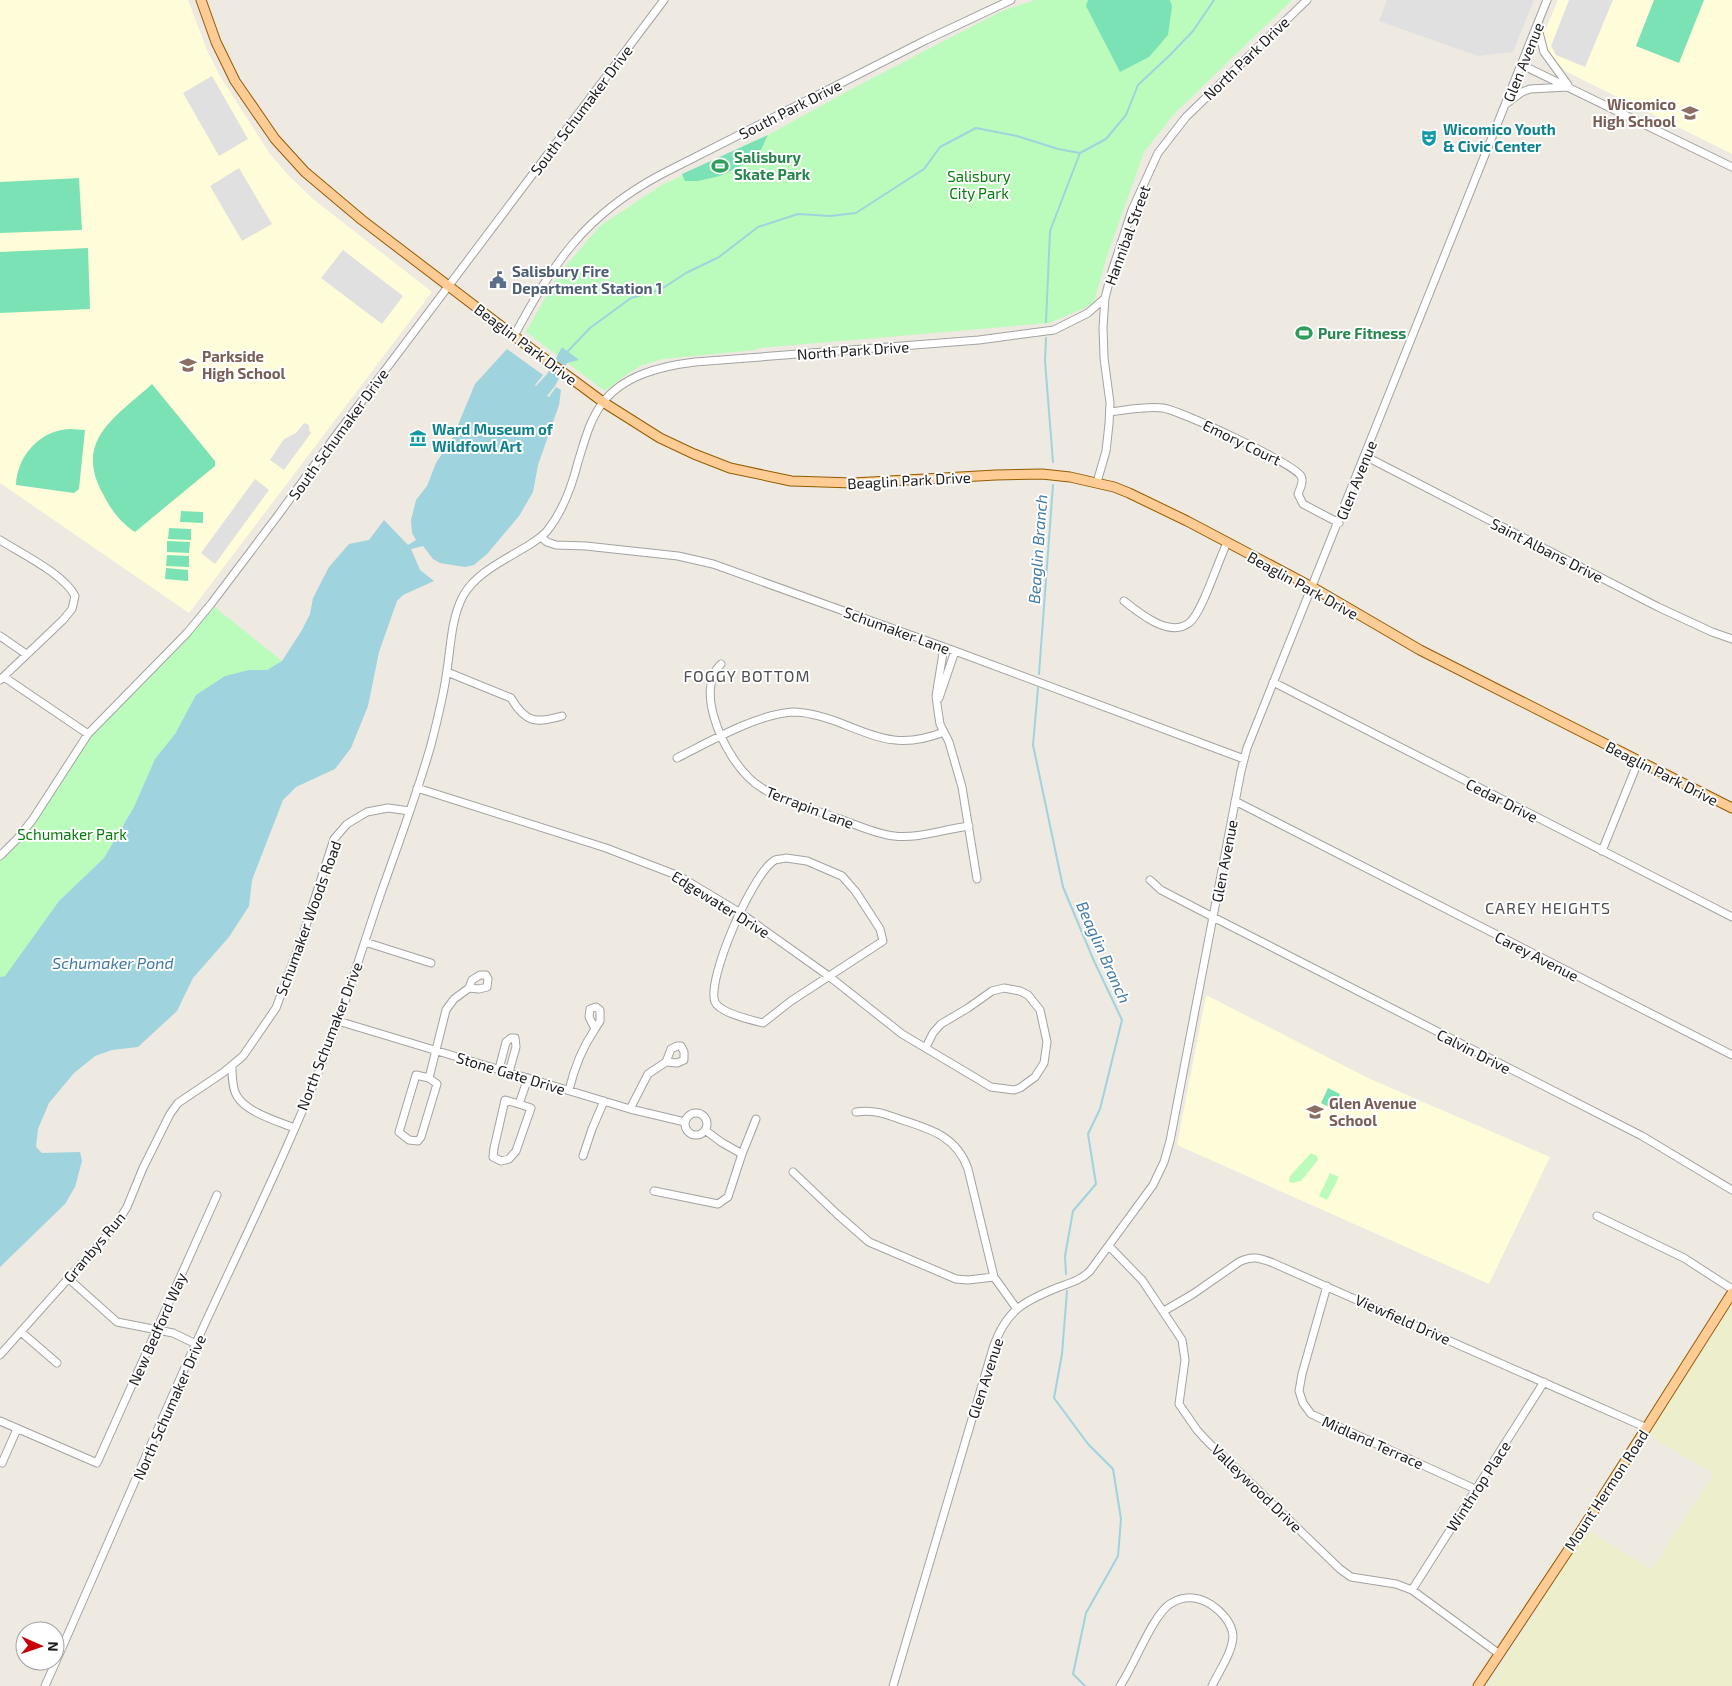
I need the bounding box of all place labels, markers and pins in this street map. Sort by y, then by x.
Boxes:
place label: Wicomico High School [1592,95,1676,130]
school or university icon: Wicomico High School [1680,103,1700,123]
place label: Wicomico Youth & Civic Center [1443,120,1556,155]
theatre icon: Wicomico Youth & Civic Center [1419,128,1439,148]
place label: Salisbury Skate Park [734,148,811,183]
sports icon: Salisbury Skate Park [710,156,730,176]
place label: Salisbury Fire Department Station 1 [512,262,662,297]
public building icon: Salisbury Fire Department Station 1 [488,270,508,290]
sports icon: Pure Fitness [1294,323,1314,343]
place label: Pure Fitness [1318,324,1406,342]
place label: Parkside High School [202,347,286,382]
school or university icon: Parkside High School [178,355,198,375]
place label: Ward Museum of Wildfowl Art [432,420,554,455]
museum icon: Ward Museum of Wildfowl Art [408,428,428,448]
place label: Glen Avenue School [1329,1094,1417,1129]
school or university icon: Glen Avenue School [1305,1102,1325,1122]

